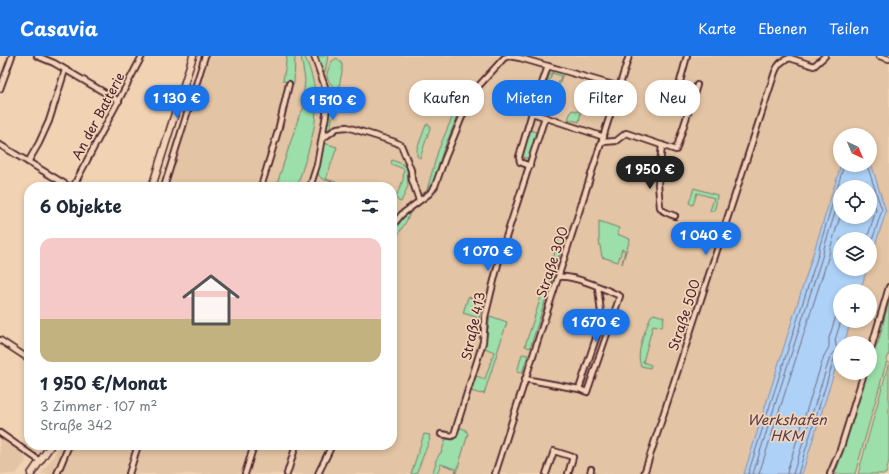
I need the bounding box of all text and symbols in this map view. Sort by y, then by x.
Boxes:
text: Casavia [20,14,98,42]
text: Karte [698,18,736,39]
text: Ebenen [758,18,807,39]
text: Teilen [829,18,869,39]
street label: An der Batterie [66,69,129,163]
chip: Kaufen [409,80,484,116]
chip: Mieten [492,80,566,116]
chip: Filter [574,80,637,116]
chip: Neu [645,80,700,116]
pin: 1 130 € [140,85,214,119]
pin: 1 510 € [296,87,370,121]
text: 1 130 € [153,88,201,107]
text: 1 510 € [310,90,356,109]
north arrow [833,128,877,172]
map controls [833,128,877,380]
pin: 1 950 € [613,156,687,190]
text: 1 950 € [625,159,675,178]
button: locate [833,180,877,224]
text: 6 Objekte [40,193,122,219]
icon: filters [359,195,381,217]
pin: 1 040 € [669,222,743,256]
street label: Straße 300 [531,224,572,300]
text: 1 040 € [680,225,732,244]
button: layers [833,232,877,276]
pin: 1 070 € [451,238,525,272]
text: 1 070 € [463,241,513,260]
icon: home [175,264,247,336]
street label: Straße 500 [663,277,704,353]
button: + [833,284,877,328]
street label: Straße 413 [456,290,489,362]
pin: 1 670 € [559,309,633,343]
text: 1 670 € [572,312,620,331]
button: − [833,336,877,380]
text: 1 950 €/Monat [40,370,167,396]
text: 3 Zimmer · 107 m² [40,396,157,415]
water label: Werkshafen HKM [747,409,827,446]
text: Straße 342 [40,415,113,434]

